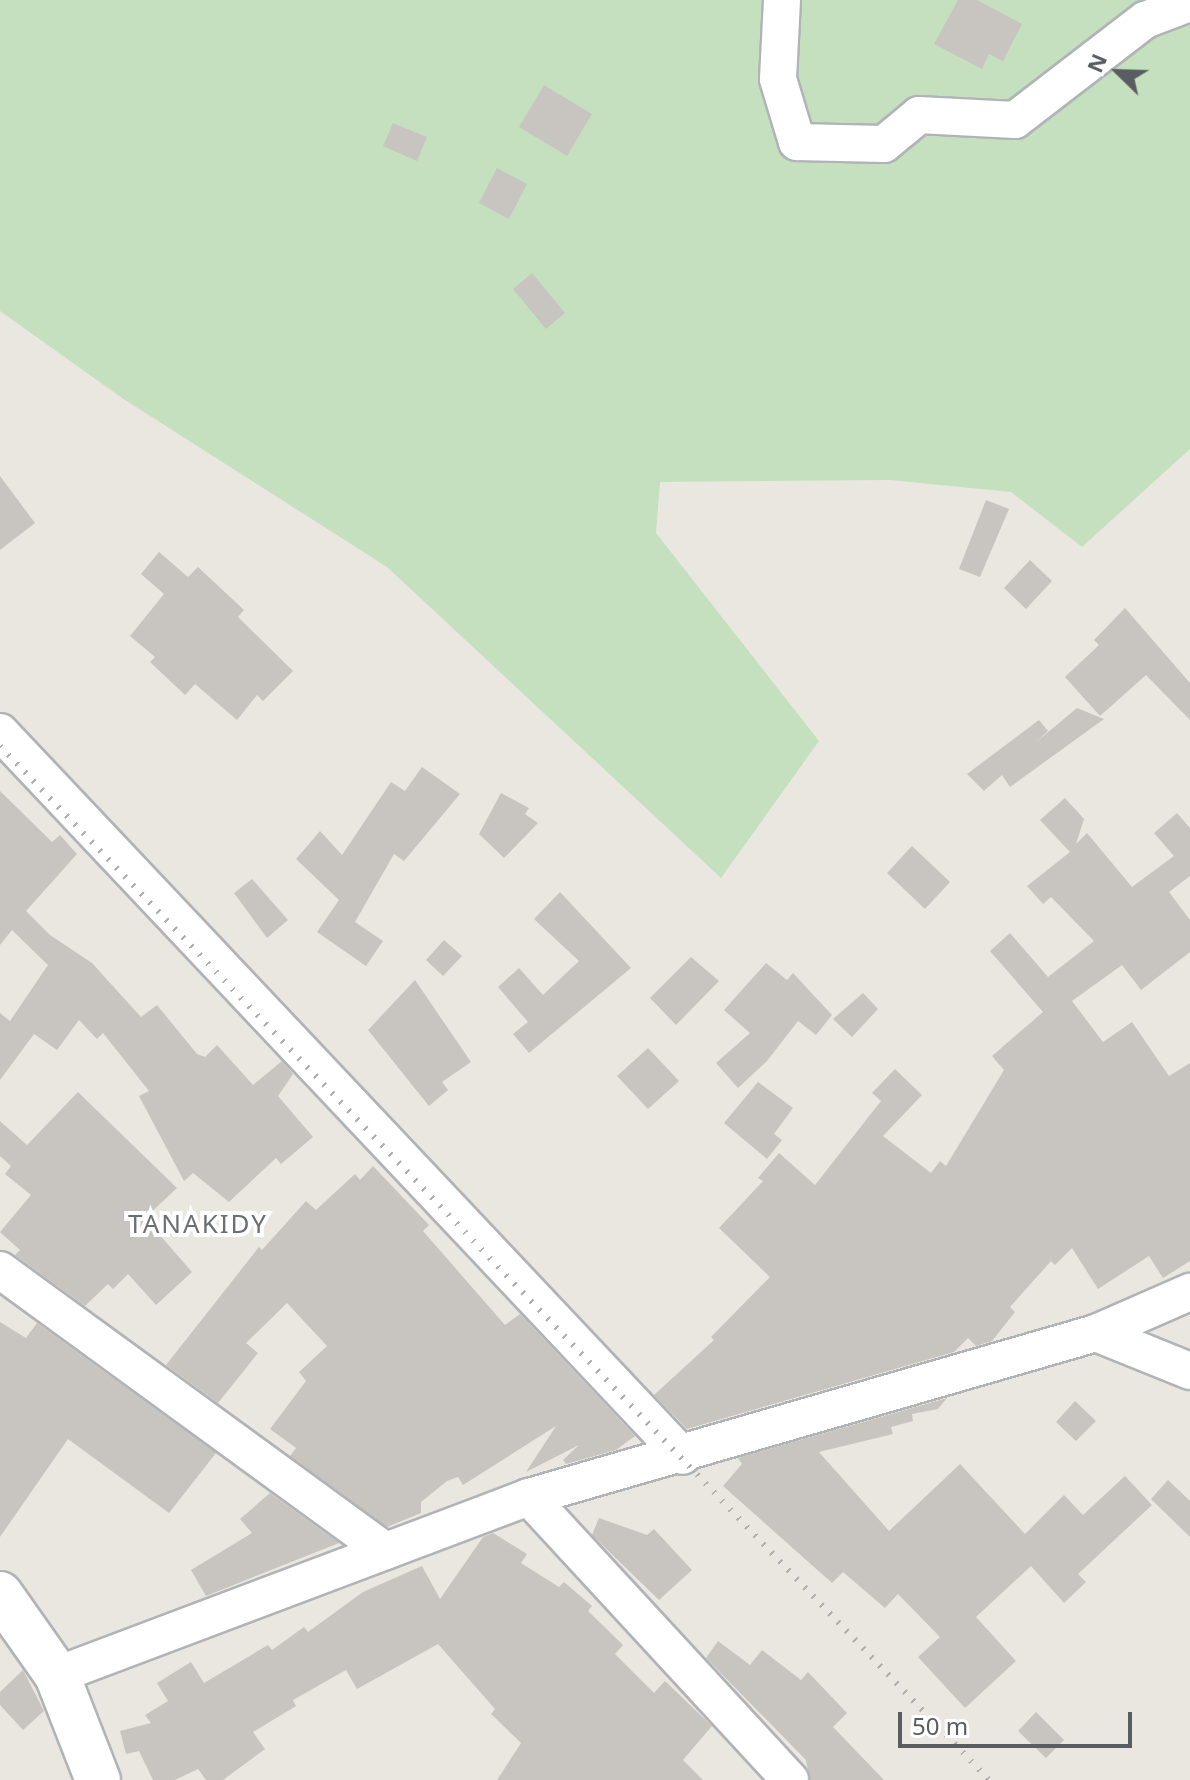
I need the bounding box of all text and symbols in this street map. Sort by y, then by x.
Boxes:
north arrow [1078,32,1158,112]
text: N [1079,49,1113,77]
district label: TANAKIDY [128,1208,268,1240]
scale bar [902,1696,1136,1746]
text: 50 m [912,1709,968,1742]

